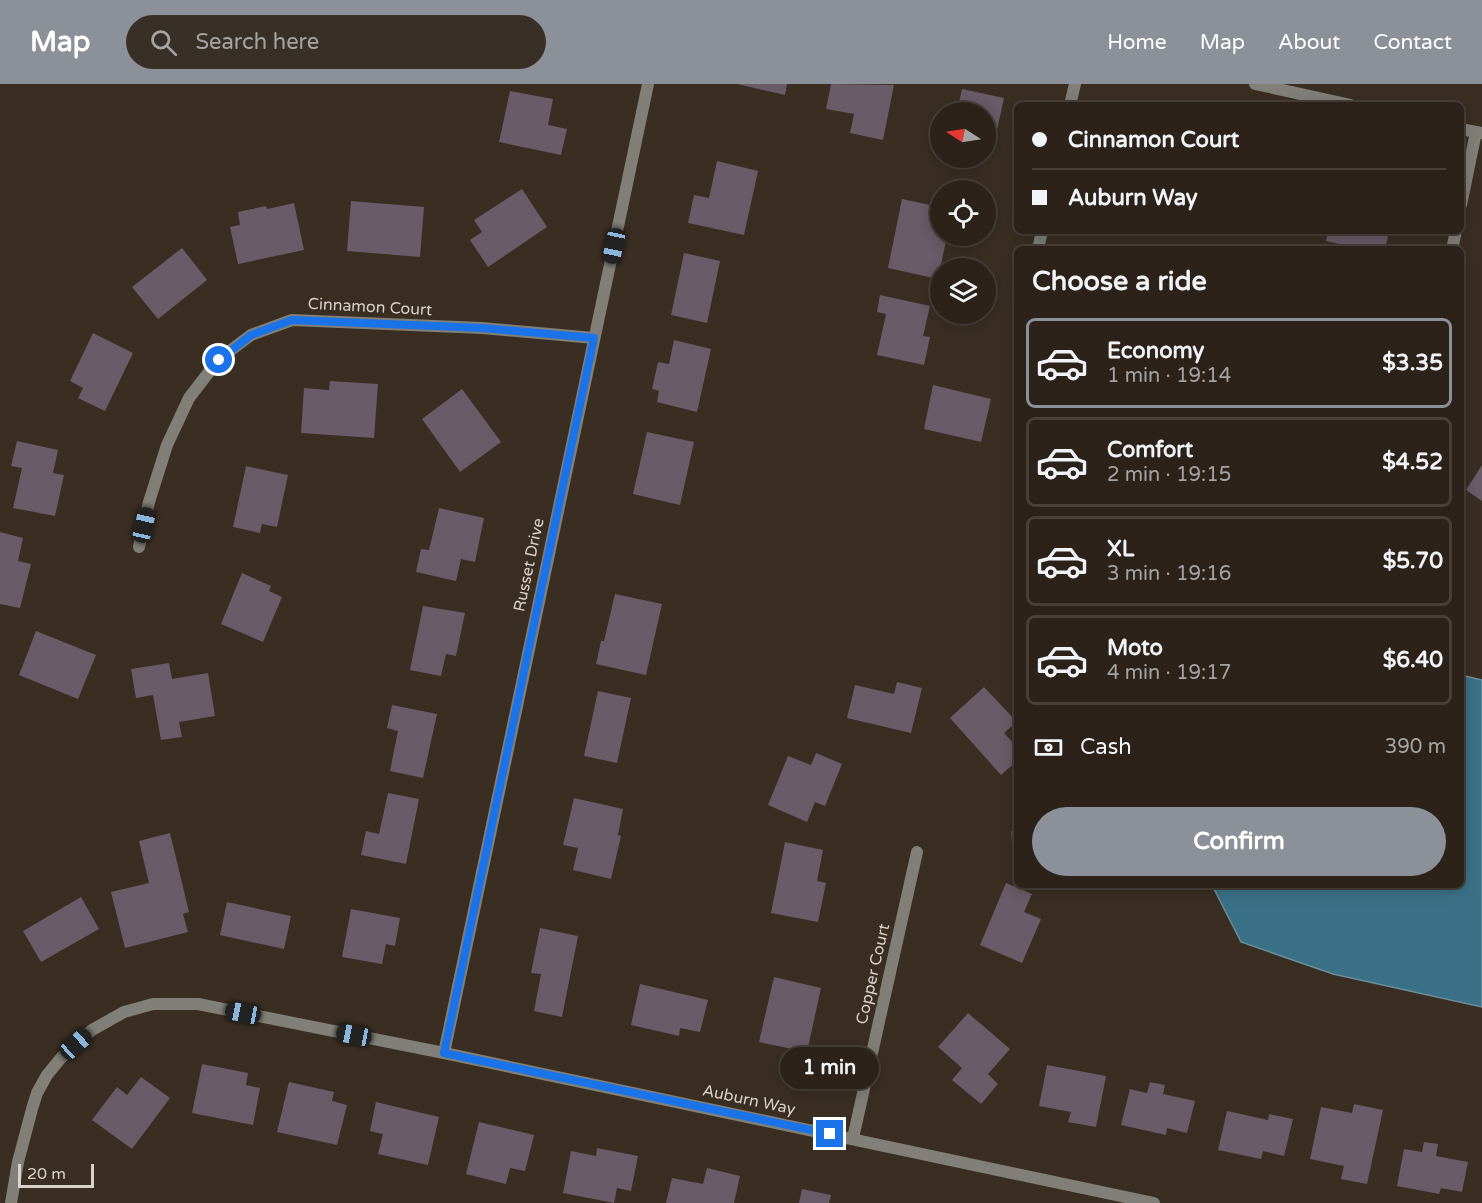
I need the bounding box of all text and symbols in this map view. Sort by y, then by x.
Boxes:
search box [126,15,546,69]
text: Map [30,25,90,59]
icon: search [147,26,180,59]
text: Search here [195,29,319,55]
text: Home [1107,30,1167,55]
text: Map [1200,30,1245,55]
text: About [1278,30,1340,55]
text: Contact [1373,30,1452,55]
north arrow [930,102,996,168]
map controls [930,102,996,324]
text: Cinnamon Court [1068,127,1239,153]
button: locate [930,180,996,246]
text: Auburn Way [1068,185,1198,211]
car [601,227,627,265]
button: layers [930,258,996,324]
text: Choose a ride [1032,265,1207,298]
street label: Cinnamon Court [307,294,433,320]
icon: car [1035,336,1089,390]
text: Economy [1107,338,1204,364]
route start [205,346,232,373]
text: $3.35 [1382,350,1443,376]
text: 1 min · 19:14 [1107,364,1231,388]
icon: car [1035,435,1089,489]
text: Comfort [1107,437,1193,463]
text: $4.52 [1382,449,1443,475]
text: 2 min · 19:15 [1107,463,1231,487]
car [131,505,157,545]
street label: Russet Drive [509,516,549,614]
icon: car [1035,534,1089,588]
text: XL [1107,536,1134,562]
text: $5.70 [1383,548,1443,574]
text: 3 min · 19:16 [1107,562,1231,586]
icon: car [1035,633,1089,687]
text: Moto [1107,635,1163,661]
text: $6.40 [1383,647,1443,673]
text: 4 min · 19:17 [1107,661,1231,685]
icon: cash [1032,731,1065,764]
text: Cash [1080,734,1132,760]
text: 390 m [1385,735,1446,759]
button: Confirm [1032,807,1446,876]
street label: Copper Court [852,922,894,1026]
car [224,1001,262,1025]
car [335,1023,373,1047]
car [57,1025,95,1063]
callout: 1 min [780,1047,880,1089]
text: 1 min [803,1056,856,1080]
street label: Auburn Way [701,1080,798,1120]
route end [816,1120,843,1147]
scale bar [18,1161,94,1188]
text: 20 m [27,1164,66,1184]

